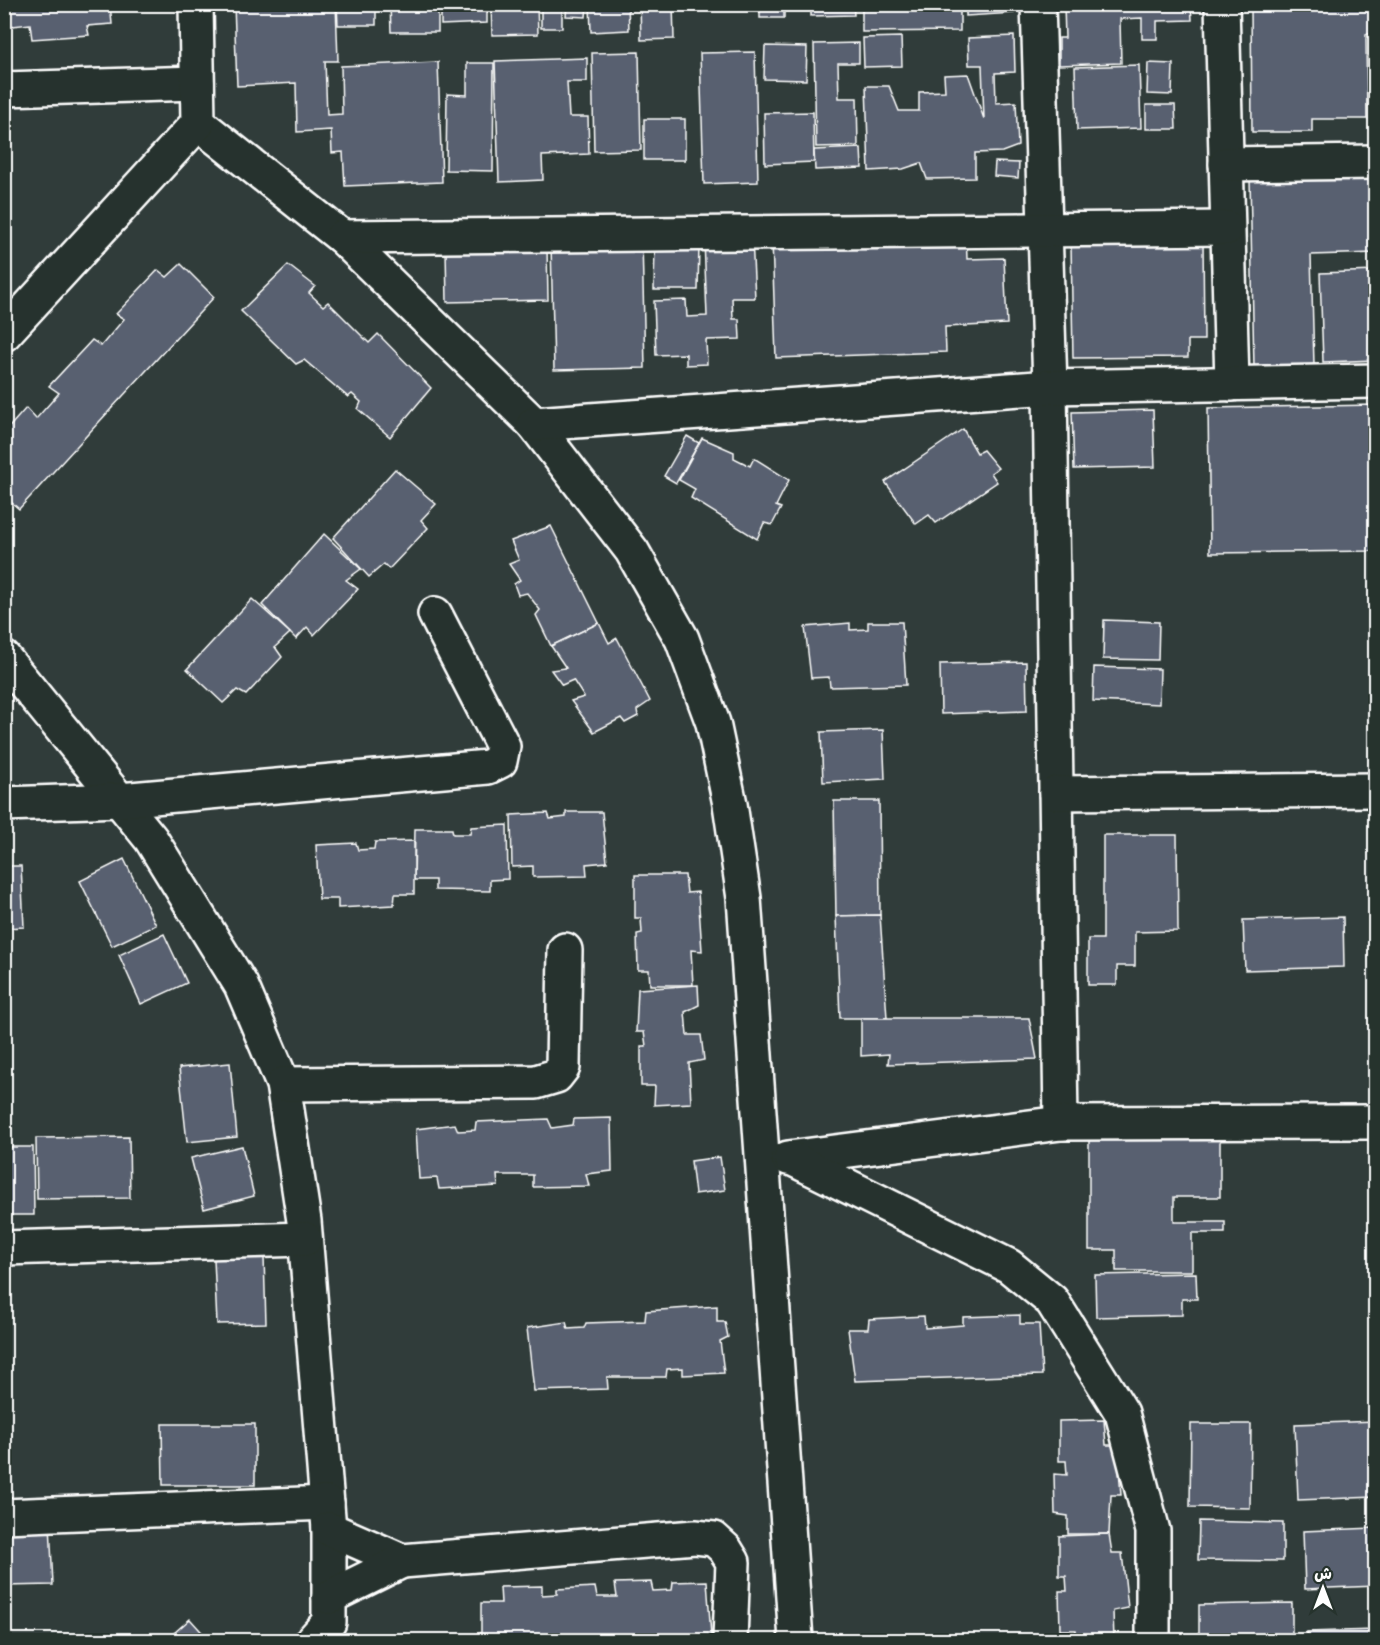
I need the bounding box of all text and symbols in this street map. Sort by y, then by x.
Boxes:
north arrow [1293,1558,1353,1618]
text: ش [1314,1562,1332,1587]

